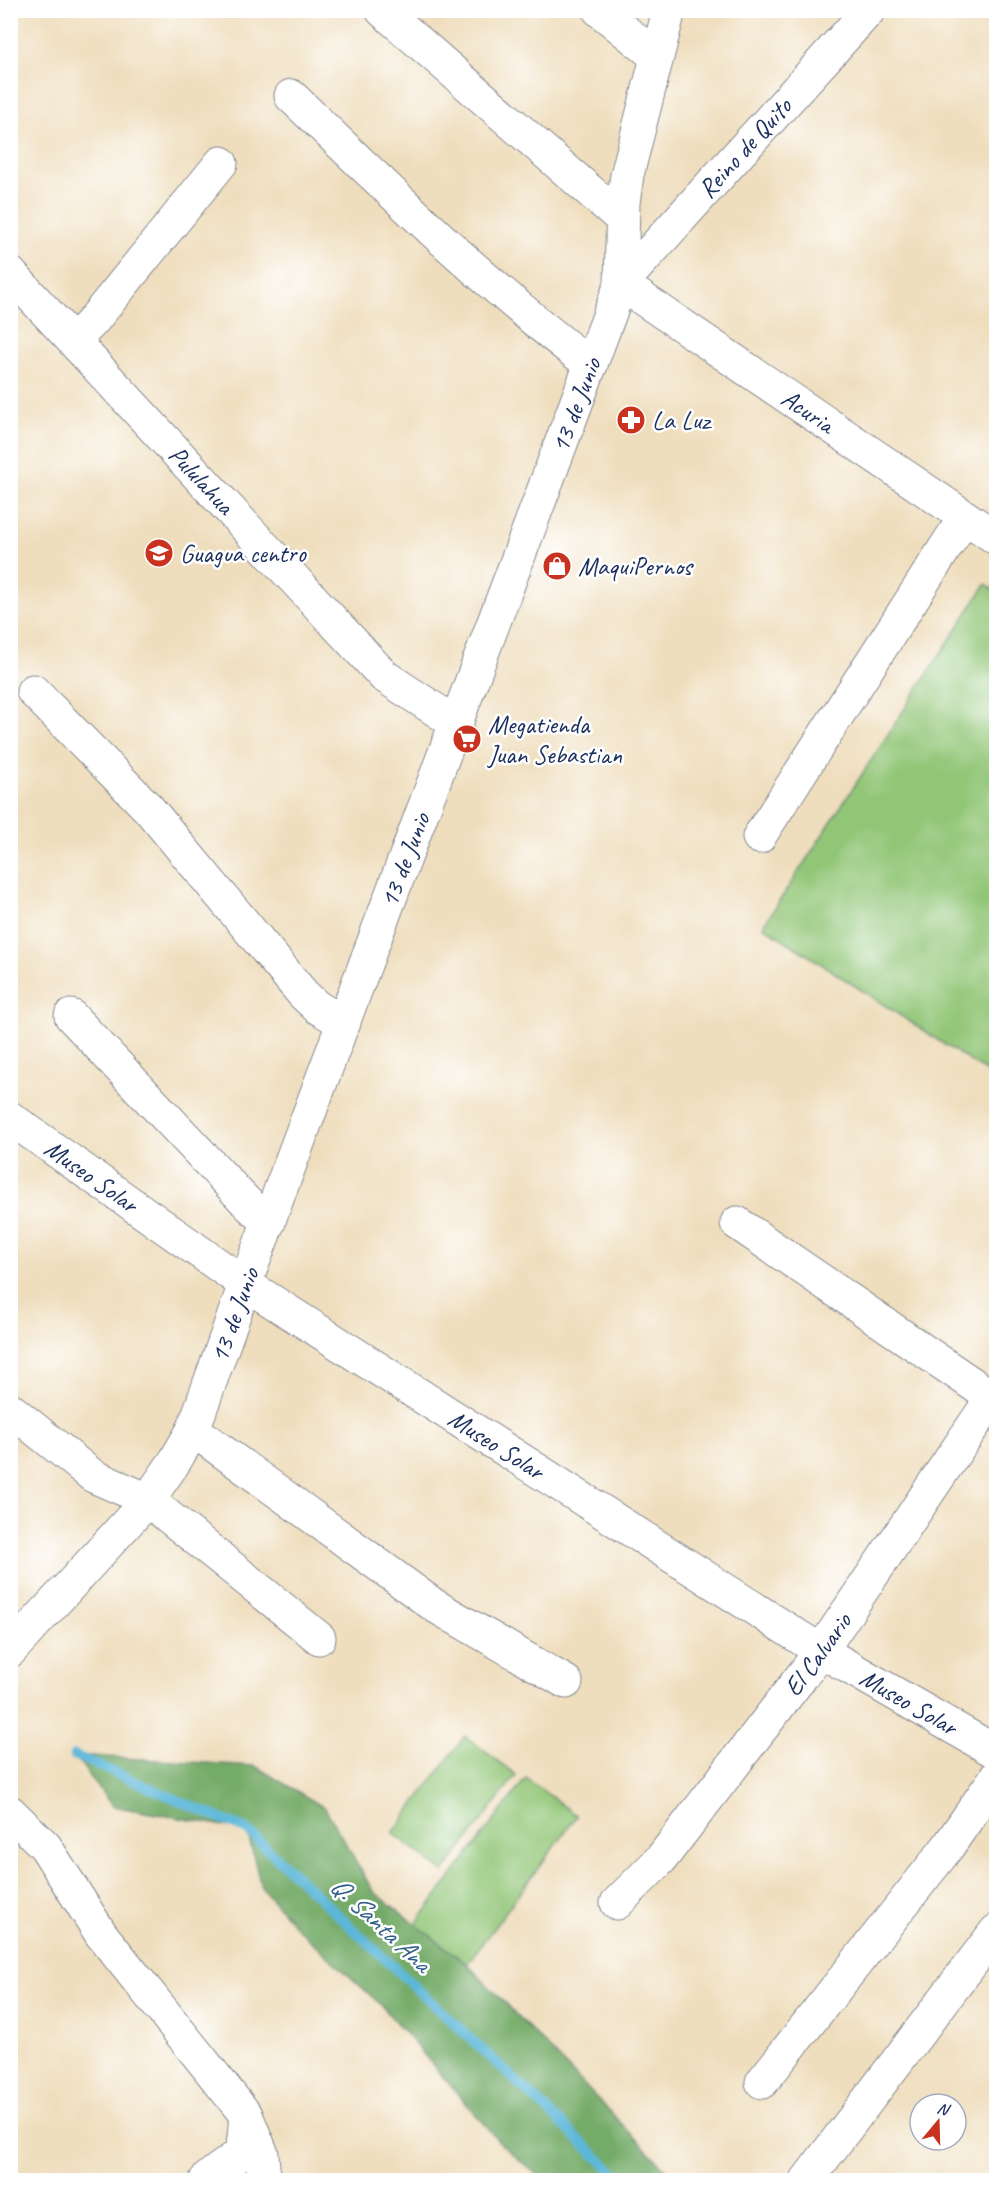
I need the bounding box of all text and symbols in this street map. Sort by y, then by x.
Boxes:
street label: Reino de Quito [690,89,800,205]
street label: 13 de Junio [543,352,609,457]
street label: Acuria [775,381,843,442]
pharmacy icon: La Luz [615,404,647,436]
place label: La Luz [652,404,712,437]
street label: Pululahua [162,438,243,522]
school or university icon: Guagua centro [143,537,175,569]
place label: Guagua centro [180,537,307,570]
shop icon: MaquiPernos [541,550,573,582]
place label: MaquiPernos [578,550,694,583]
place label: Megatienda Juan Sebastian [486,708,622,771]
supermarket icon: Megatienda Juan Sebastian [451,723,483,755]
street label: 13 de Junio [372,806,438,912]
street label: Museo Solar [38,1131,147,1222]
street label: 13 de Junio [202,1261,267,1367]
street label: Museo Solar [443,1402,553,1488]
street label: El Calvario [776,1605,860,1702]
street label: Museo Solar [854,1661,966,1744]
water label: Q. Santa Ana [324,1869,441,1981]
north arrow [908,2092,968,2152]
text: N [935,2098,953,2121]

